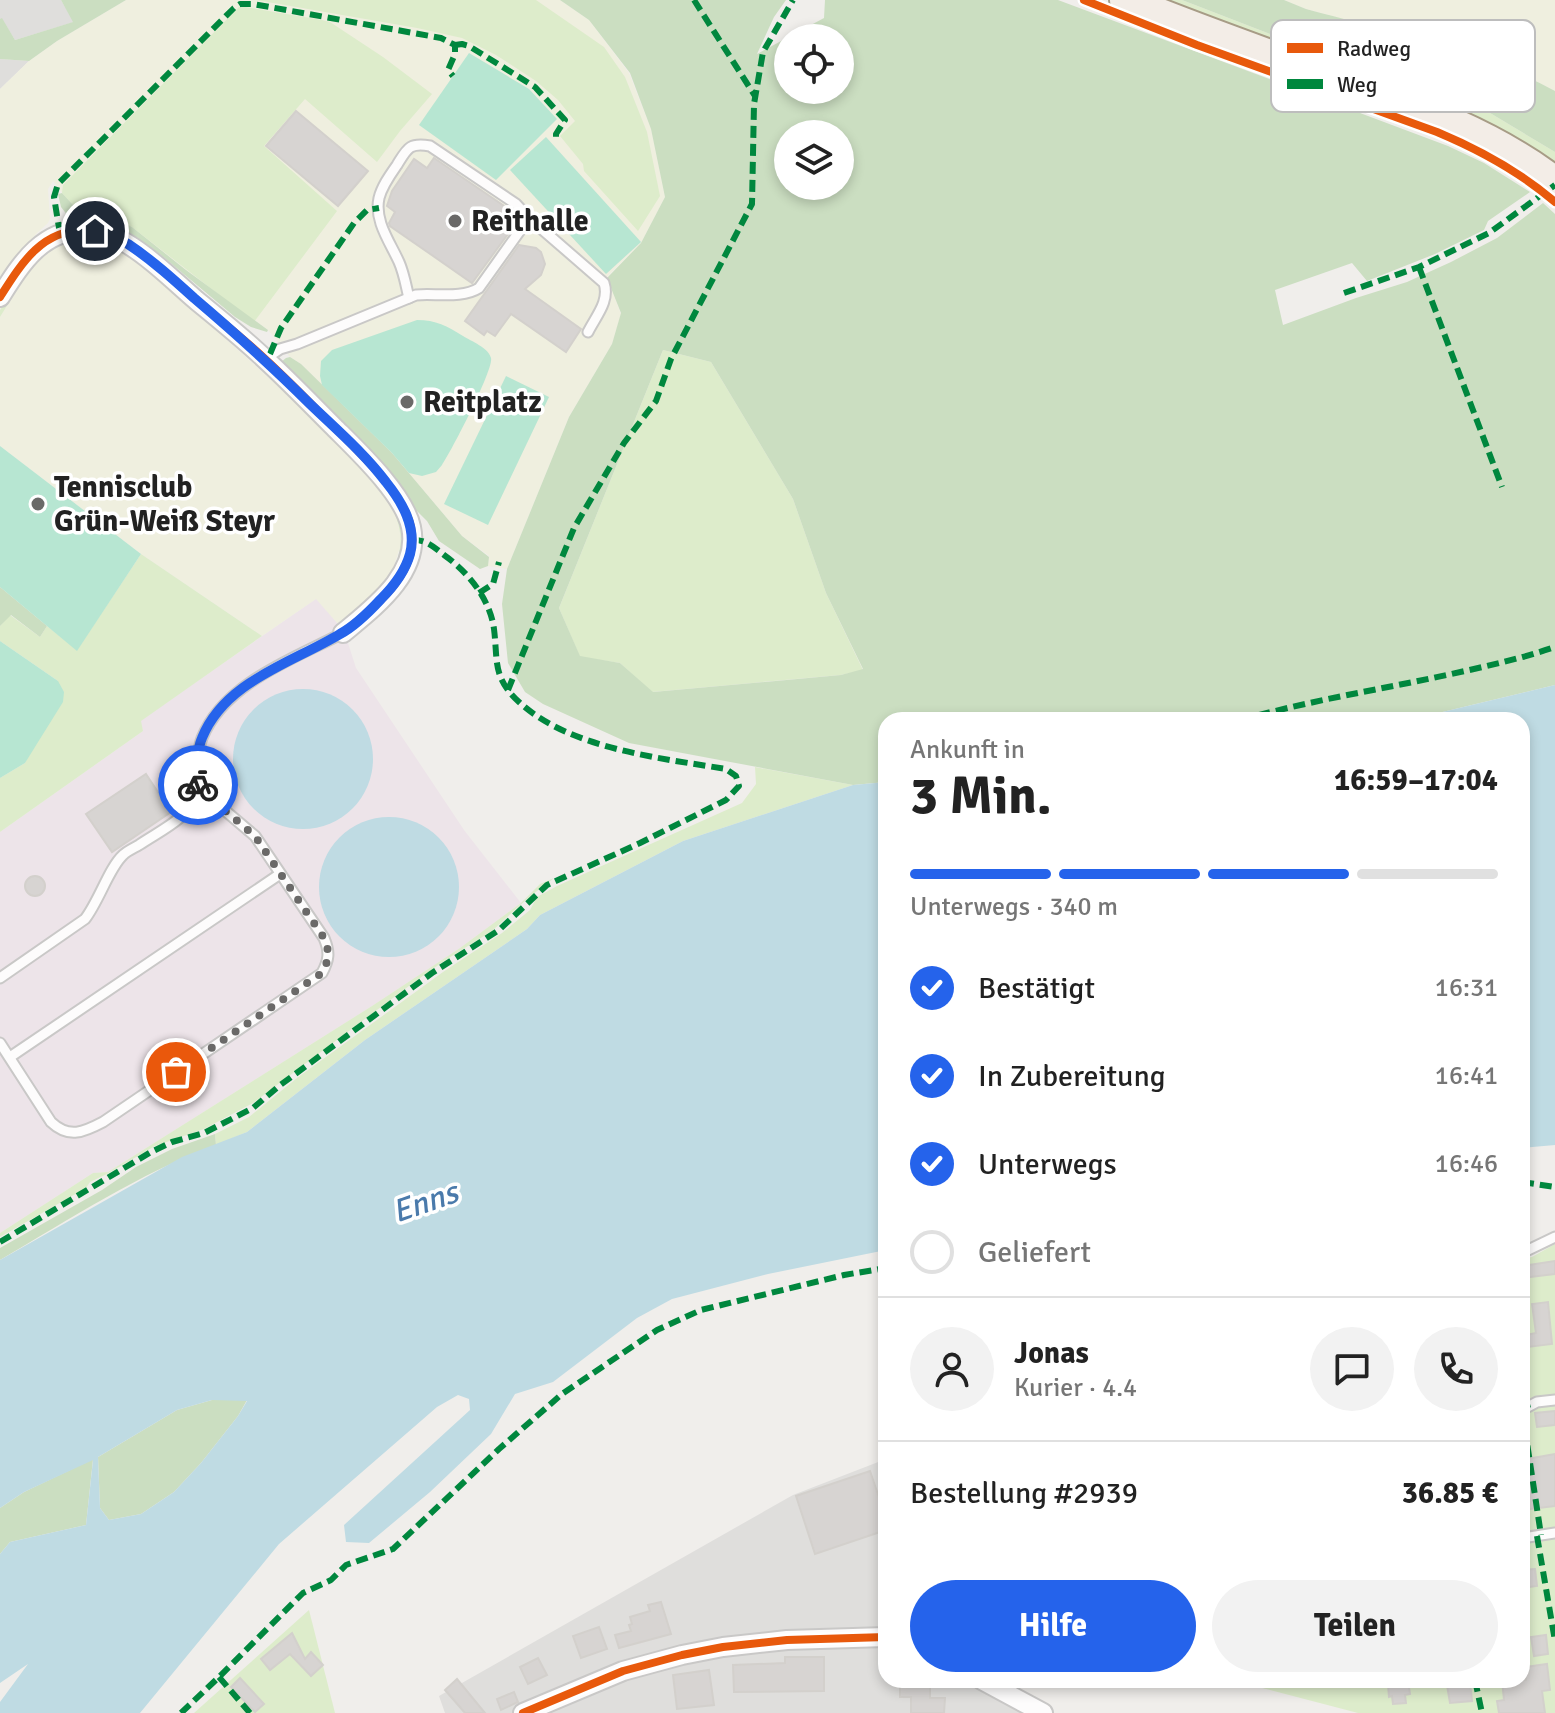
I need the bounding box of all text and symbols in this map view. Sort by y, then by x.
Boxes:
legend [1271,20,1535,112]
map controls [774,24,854,200]
button: locate [774,24,854,104]
text: Radweg [1337,35,1411,62]
text: Weg [1337,71,1377,98]
button: layers [774,120,854,200]
pin [61,197,129,265]
place label: Reithalle [471,203,589,240]
icon: home [73,209,117,253]
marker: Reithalle [446,212,464,230]
place label: Reitplatz [423,384,542,421]
marker: Reitplatz [398,393,416,411]
place label: Tennisclub Grün-Weiß Steyr [54,469,275,540]
marker: Tennisclub Grün-Weiß Steyr [29,495,47,513]
text: Ankunft in [910,734,1025,766]
courier [158,745,238,825]
text: 16:59–17:04 [1334,762,1498,799]
icon: bike [176,763,220,807]
text: 3 Min. [910,764,1052,828]
text: Unterwegs · 340 m [910,891,1118,923]
icon: check [910,966,954,1010]
text: Bestätigt [978,970,1095,1007]
text: 16:31 [1435,972,1498,1004]
pin [142,1038,210,1106]
icon: bag [154,1050,198,1094]
icon: check [910,1054,954,1098]
text: In Zubereitung [978,1058,1166,1095]
text: 16:41 [1435,1060,1498,1092]
icon: check [910,1142,954,1186]
text: Unterwegs [978,1146,1117,1183]
text: 16:46 [1435,1148,1498,1180]
water label: Enns [387,1172,466,1231]
text: Geliefert [978,1234,1091,1271]
button: person [910,1327,994,1411]
button: chat [1310,1327,1394,1411]
button: phone [1414,1327,1498,1411]
text: Jonas [1014,1335,1089,1372]
text: Kurier · 4.4 [1014,1372,1137,1404]
text: Bestellung #2939 [910,1475,1138,1512]
text: 36.85 € [1402,1475,1498,1512]
button: Hilfe [910,1580,1196,1672]
button: Teilen [1212,1580,1498,1672]

